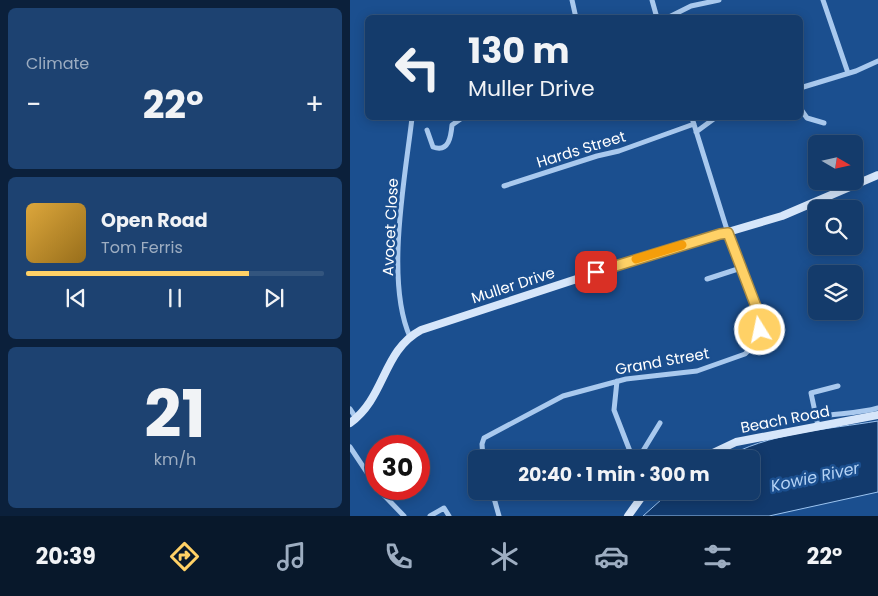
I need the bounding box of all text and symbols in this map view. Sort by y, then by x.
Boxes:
text: 130 m [468,26,570,75]
icon: left [385,35,450,100]
text: Climate [26,52,89,75]
text: Muller Drive [468,73,595,104]
text: 22° [143,78,204,131]
text: − [26,85,41,124]
text: + [305,85,324,124]
street label: Hards Street [534,126,628,172]
north arrow [808,135,862,190]
map controls [808,135,863,320]
street label: Avocet Close [377,178,403,276]
button: search [808,200,863,255]
text: Open Road [101,207,208,234]
text: Tom Ferris [101,236,183,259]
pin [575,251,617,293]
icon: arrive [582,258,610,286]
street label: Muller Drive [469,262,557,308]
button: layers [808,265,863,320]
icon: previous [62,284,90,312]
icon: pause [161,284,189,312]
icon: next [260,284,288,312]
position arrow [733,303,785,355]
street label: Grand Street [613,342,711,380]
text: 21 [144,369,206,460]
street label: Beach Road [739,400,831,438]
speed limit sign: 30 [365,435,430,500]
text: km/h [154,448,196,471]
water label: Kowie River [769,456,862,498]
text: 20:40 · 1 min · 300 m [518,461,710,488]
icon: directions [167,539,202,574]
icon: music [274,539,309,574]
icon: phone [381,539,416,574]
icon: climate [487,539,522,574]
icon: car [594,539,629,574]
icon: filters [700,539,735,574]
text: 20:39 [36,541,96,572]
text: 22° [807,541,842,572]

